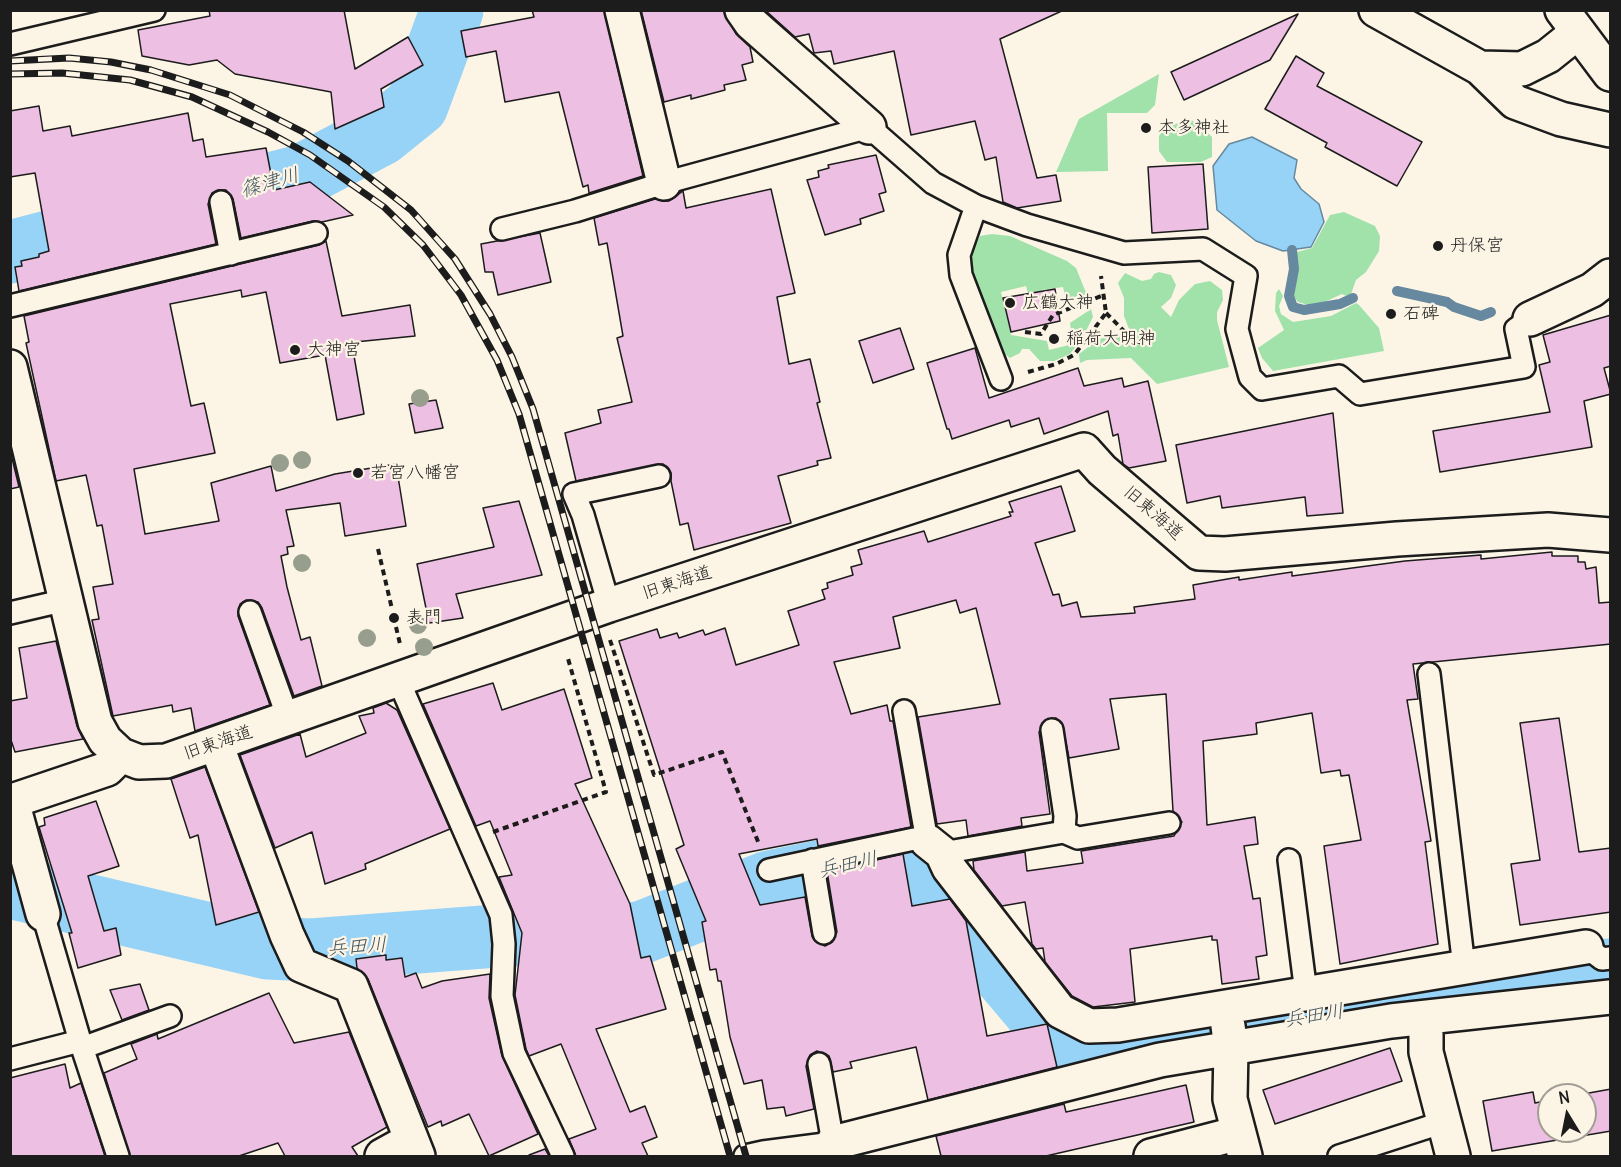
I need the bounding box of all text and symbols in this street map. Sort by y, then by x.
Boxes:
place label: 本多神社 [1158,117,1230,139]
marker: 本多神社 [1139,121,1153,135]
water label: 篠津川 [238,163,302,203]
place label: 丹保宮 [1450,235,1504,257]
marker: 丹保宮 [1431,239,1445,253]
place label: 広鶴大神 [1022,292,1094,314]
marker: 広鶴大神 [1003,296,1017,310]
place label: 石碑 [1403,303,1439,325]
marker: 石碑 [1384,307,1398,321]
place label: 稲荷大明神 [1066,328,1156,350]
marker: 稲荷大明神 [1047,332,1061,346]
place label: 大神宮 [307,339,361,361]
marker: 大神宮 [288,343,302,357]
place label: 若宮八幡宮 [370,462,460,484]
marker: 若宮八幡宮 [351,466,365,480]
street label: 旧東海道 [1119,481,1187,545]
street label: 旧東海道 [639,562,715,604]
place label: 表門 [406,607,442,629]
marker: 表門 [387,611,401,625]
street label: 旧東海道 [180,721,256,765]
water label: 兵田川 [816,847,880,883]
water label: 兵田川 [326,933,388,961]
water label: 兵田川 [1282,999,1346,1033]
north arrow [1537,1083,1597,1143]
text: N [1557,1086,1571,1108]

